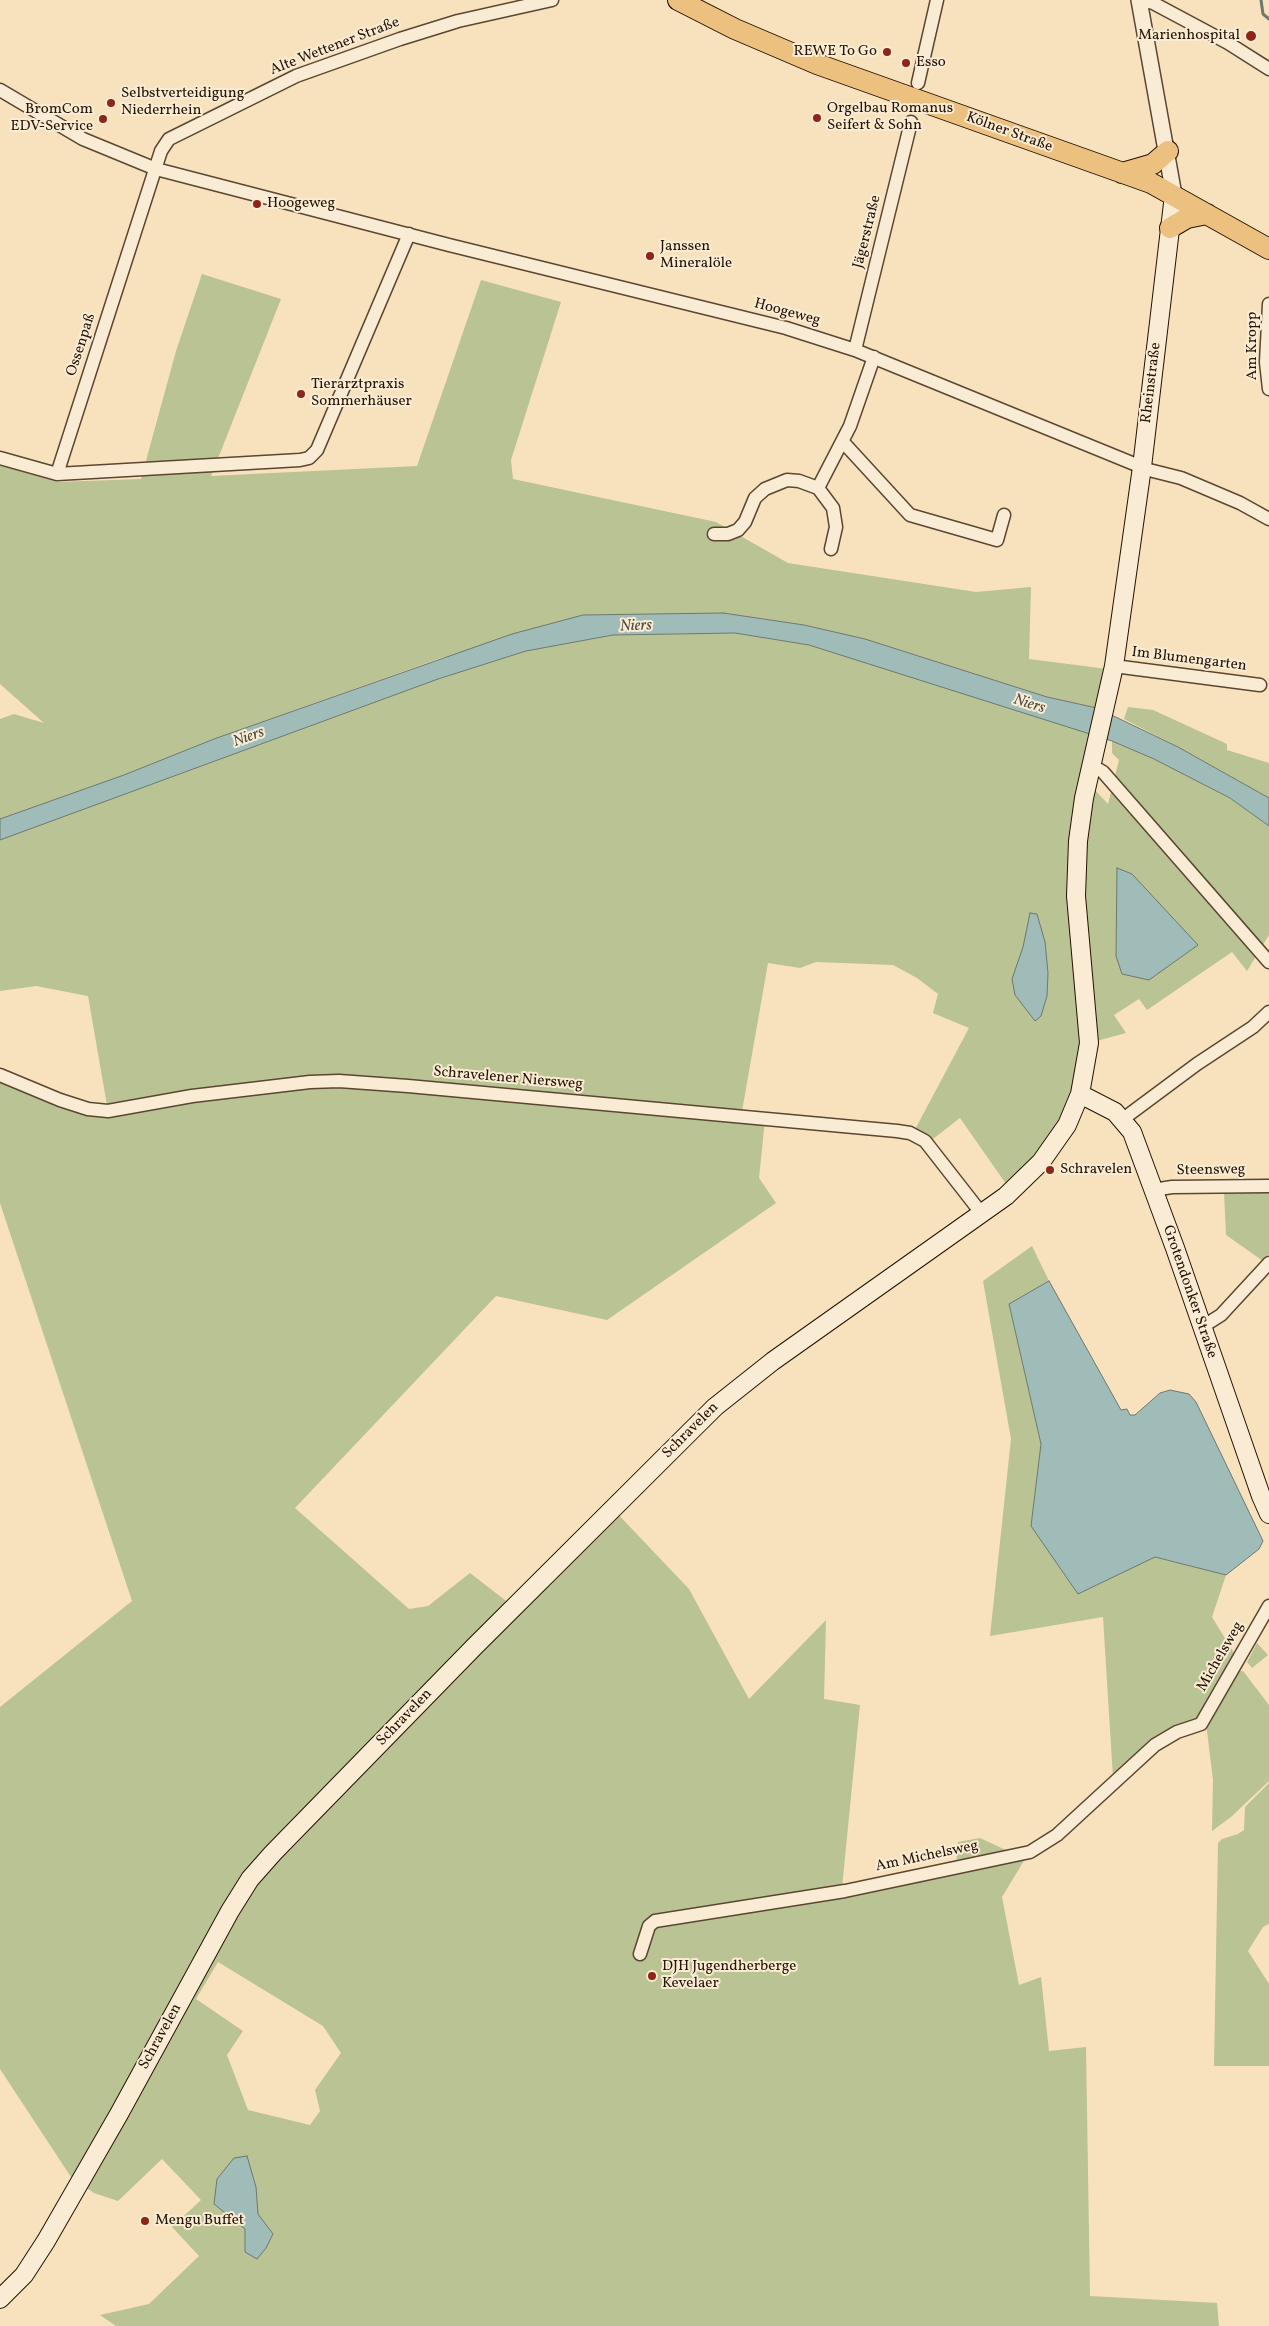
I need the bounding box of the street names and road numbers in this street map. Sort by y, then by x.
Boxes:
street label: Alte Wettener Straße [268,14,402,80]
street label: Kölner Straße [963,109,1055,157]
street label: Jägerstraße [850,193,886,271]
street label: Hoogeweg [752,295,822,331]
street label: Ossenpaß [63,311,101,379]
street label: Am Kropp [1244,312,1262,380]
street label: Rheinstraße [1138,342,1166,424]
street label: Im Blumengarten [1130,644,1248,676]
street label: Schravelener Niersweg [432,1063,584,1095]
street label: Steensweg [1176,1161,1246,1181]
street label: Grotendonker Straße [1158,1223,1220,1361]
street label: Schravelen [659,1399,723,1463]
street label: Michelsweg [1194,1619,1248,1695]
street label: Schravelen [373,1686,437,1750]
street label: Am Michelsweg [874,1837,980,1877]
street label: Schravelen [136,2001,186,2073]

